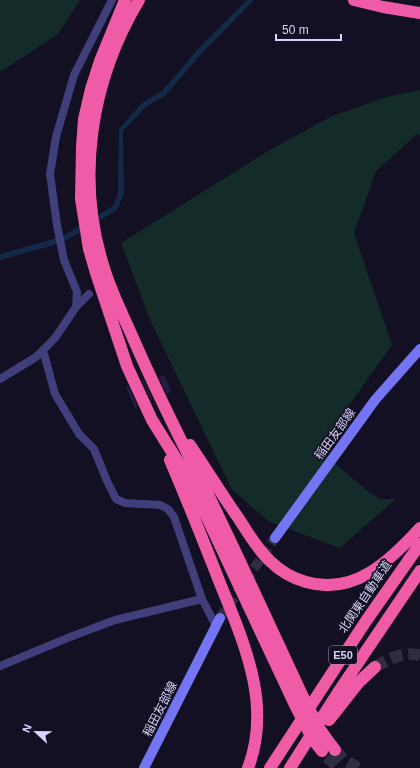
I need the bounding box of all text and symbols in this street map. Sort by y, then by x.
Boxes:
scale bar [276,16,341,42]
text: 50 m [282,23,309,37]
street label: 稲田友部線 [312,406,358,462]
street label: 北関東自動車道 [336,558,394,636]
road number: E50 [329,646,357,664]
street label: 稲田友部線 [140,679,180,739]
north arrow [16,712,56,752]
text: N [20,722,34,734]

